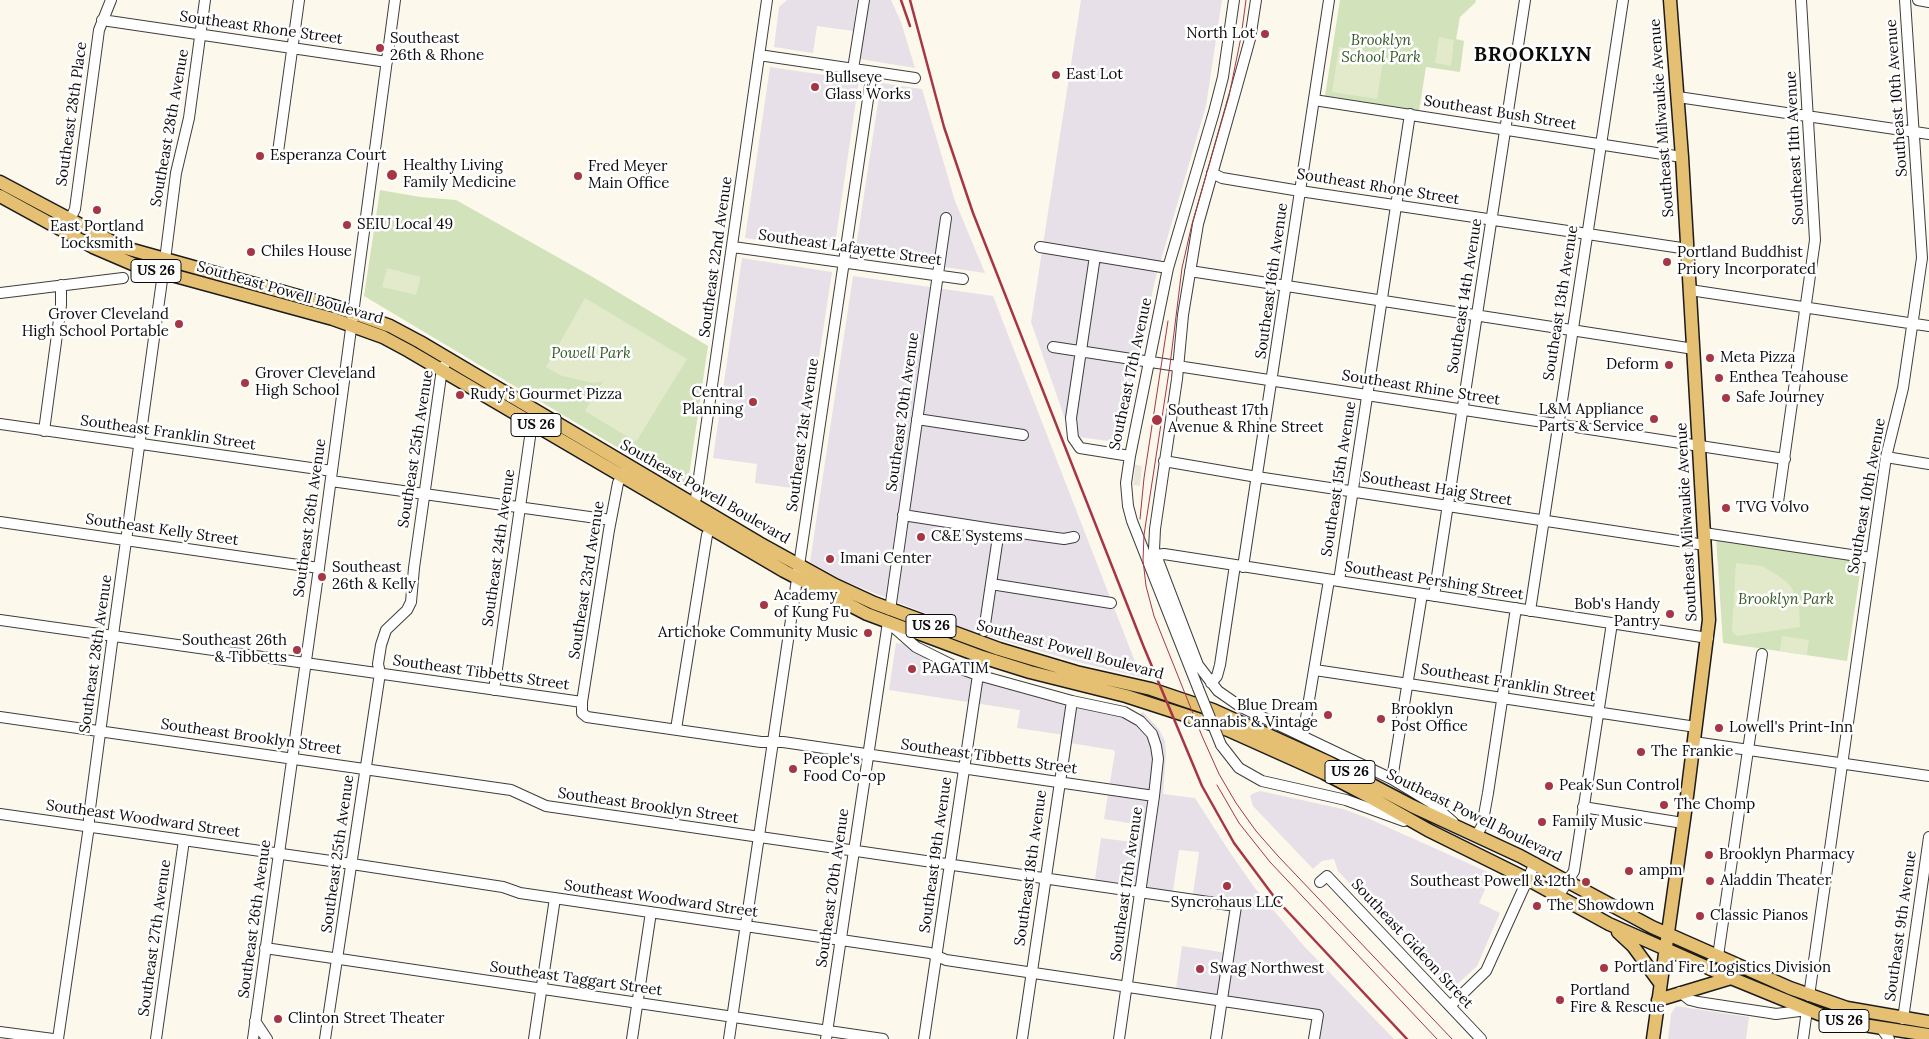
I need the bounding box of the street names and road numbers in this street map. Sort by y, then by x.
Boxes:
street label: Southeast Rhone Street [178,8,344,48]
street label: Southeast Milwaukie Avenue [1646,18,1678,218]
street label: Southeast 10th Avenue [1883,19,1911,177]
street label: Southeast 28th Place [53,41,91,187]
street label: Southeast 28th Avenue [147,48,193,208]
street label: Southeast 11th Avenue [1782,71,1808,225]
street label: Southeast Bush Street [1422,92,1578,134]
street label: Southeast Rhone Street [1295,165,1461,209]
street label: Southeast 22nd Avenue [696,175,736,339]
street label: Southeast 16th Avenue [1252,202,1292,360]
street label: Southeast 14th Avenue [1444,217,1486,375]
street label: Southeast 13th Avenue [1540,224,1582,382]
street label: Southeast Lafayette Street [757,226,943,270]
street label: Southeast Powell Boulevard [195,258,385,328]
road number: US 26 [131,260,181,282]
street label: Southeast 17th Avenue [1106,296,1156,452]
street label: Southeast 20th Avenue [883,331,923,493]
street label: Southeast 21st Avenue [783,357,823,513]
street label: Southeast Rhine Street [1341,367,1501,409]
street label: Southeast 25th Avenue [395,369,437,529]
street label: Southeast 15th Avenue [1318,400,1360,558]
street label: Southeast Franklin Street [79,412,257,454]
road number: US 26 [511,414,561,436]
street label: Southeast 10th Avenue [1844,417,1890,575]
street label: Southeast Milwaukie Avenue [1673,422,1701,622]
street label: Southeast Powell Boulevard [617,436,793,548]
street label: Southeast 26th Avenue [290,438,330,598]
street label: Southeast 24th Avenue [479,468,519,628]
street label: Southeast Haig Street [1361,468,1513,510]
street label: Southeast 23rd Avenue [566,500,608,660]
street label: Southeast Kelly Street [84,510,240,550]
street label: Southeast Pershing Street [1343,558,1525,604]
street label: Southeast 28th Avenue [76,574,116,734]
road number: US 26 [906,614,956,638]
street label: Southeast Powell Boulevard [974,616,1166,684]
street label: Southeast Tibbetts Street [392,652,570,694]
street label: Southeast Franklin Street [1419,660,1597,706]
street label: Southeast Brooklyn Street [160,715,342,759]
street label: Southeast Tibbetts Street [900,736,1078,778]
road number: US 26 [1325,760,1375,784]
street label: Southeast Powell Boulevard [1383,766,1565,866]
street label: Southeast 25th Avenue [318,774,358,934]
street label: Southeast 19th Avenue [916,776,956,934]
street label: Southeast Brooklyn Street [557,784,739,828]
street label: Southeast 18th Avenue [1011,789,1051,947]
street label: Southeast Woodward Street [45,796,241,842]
street label: Southeast 17th Avenue [1107,806,1147,962]
street label: Southeast 20th Avenue [813,807,853,969]
street label: Southeast 26th Avenue [235,839,275,999]
street label: Southeast 9th Avenue [1882,850,1920,1002]
street label: Southeast 27th Avenue [135,858,175,1018]
street label: Southeast Gideon Street [1347,875,1477,1013]
street label: Southeast Woodward Street [563,876,759,922]
street label: Southeast Taggart Street [489,958,663,1000]
road number: US 26 [1819,1009,1869,1032]

